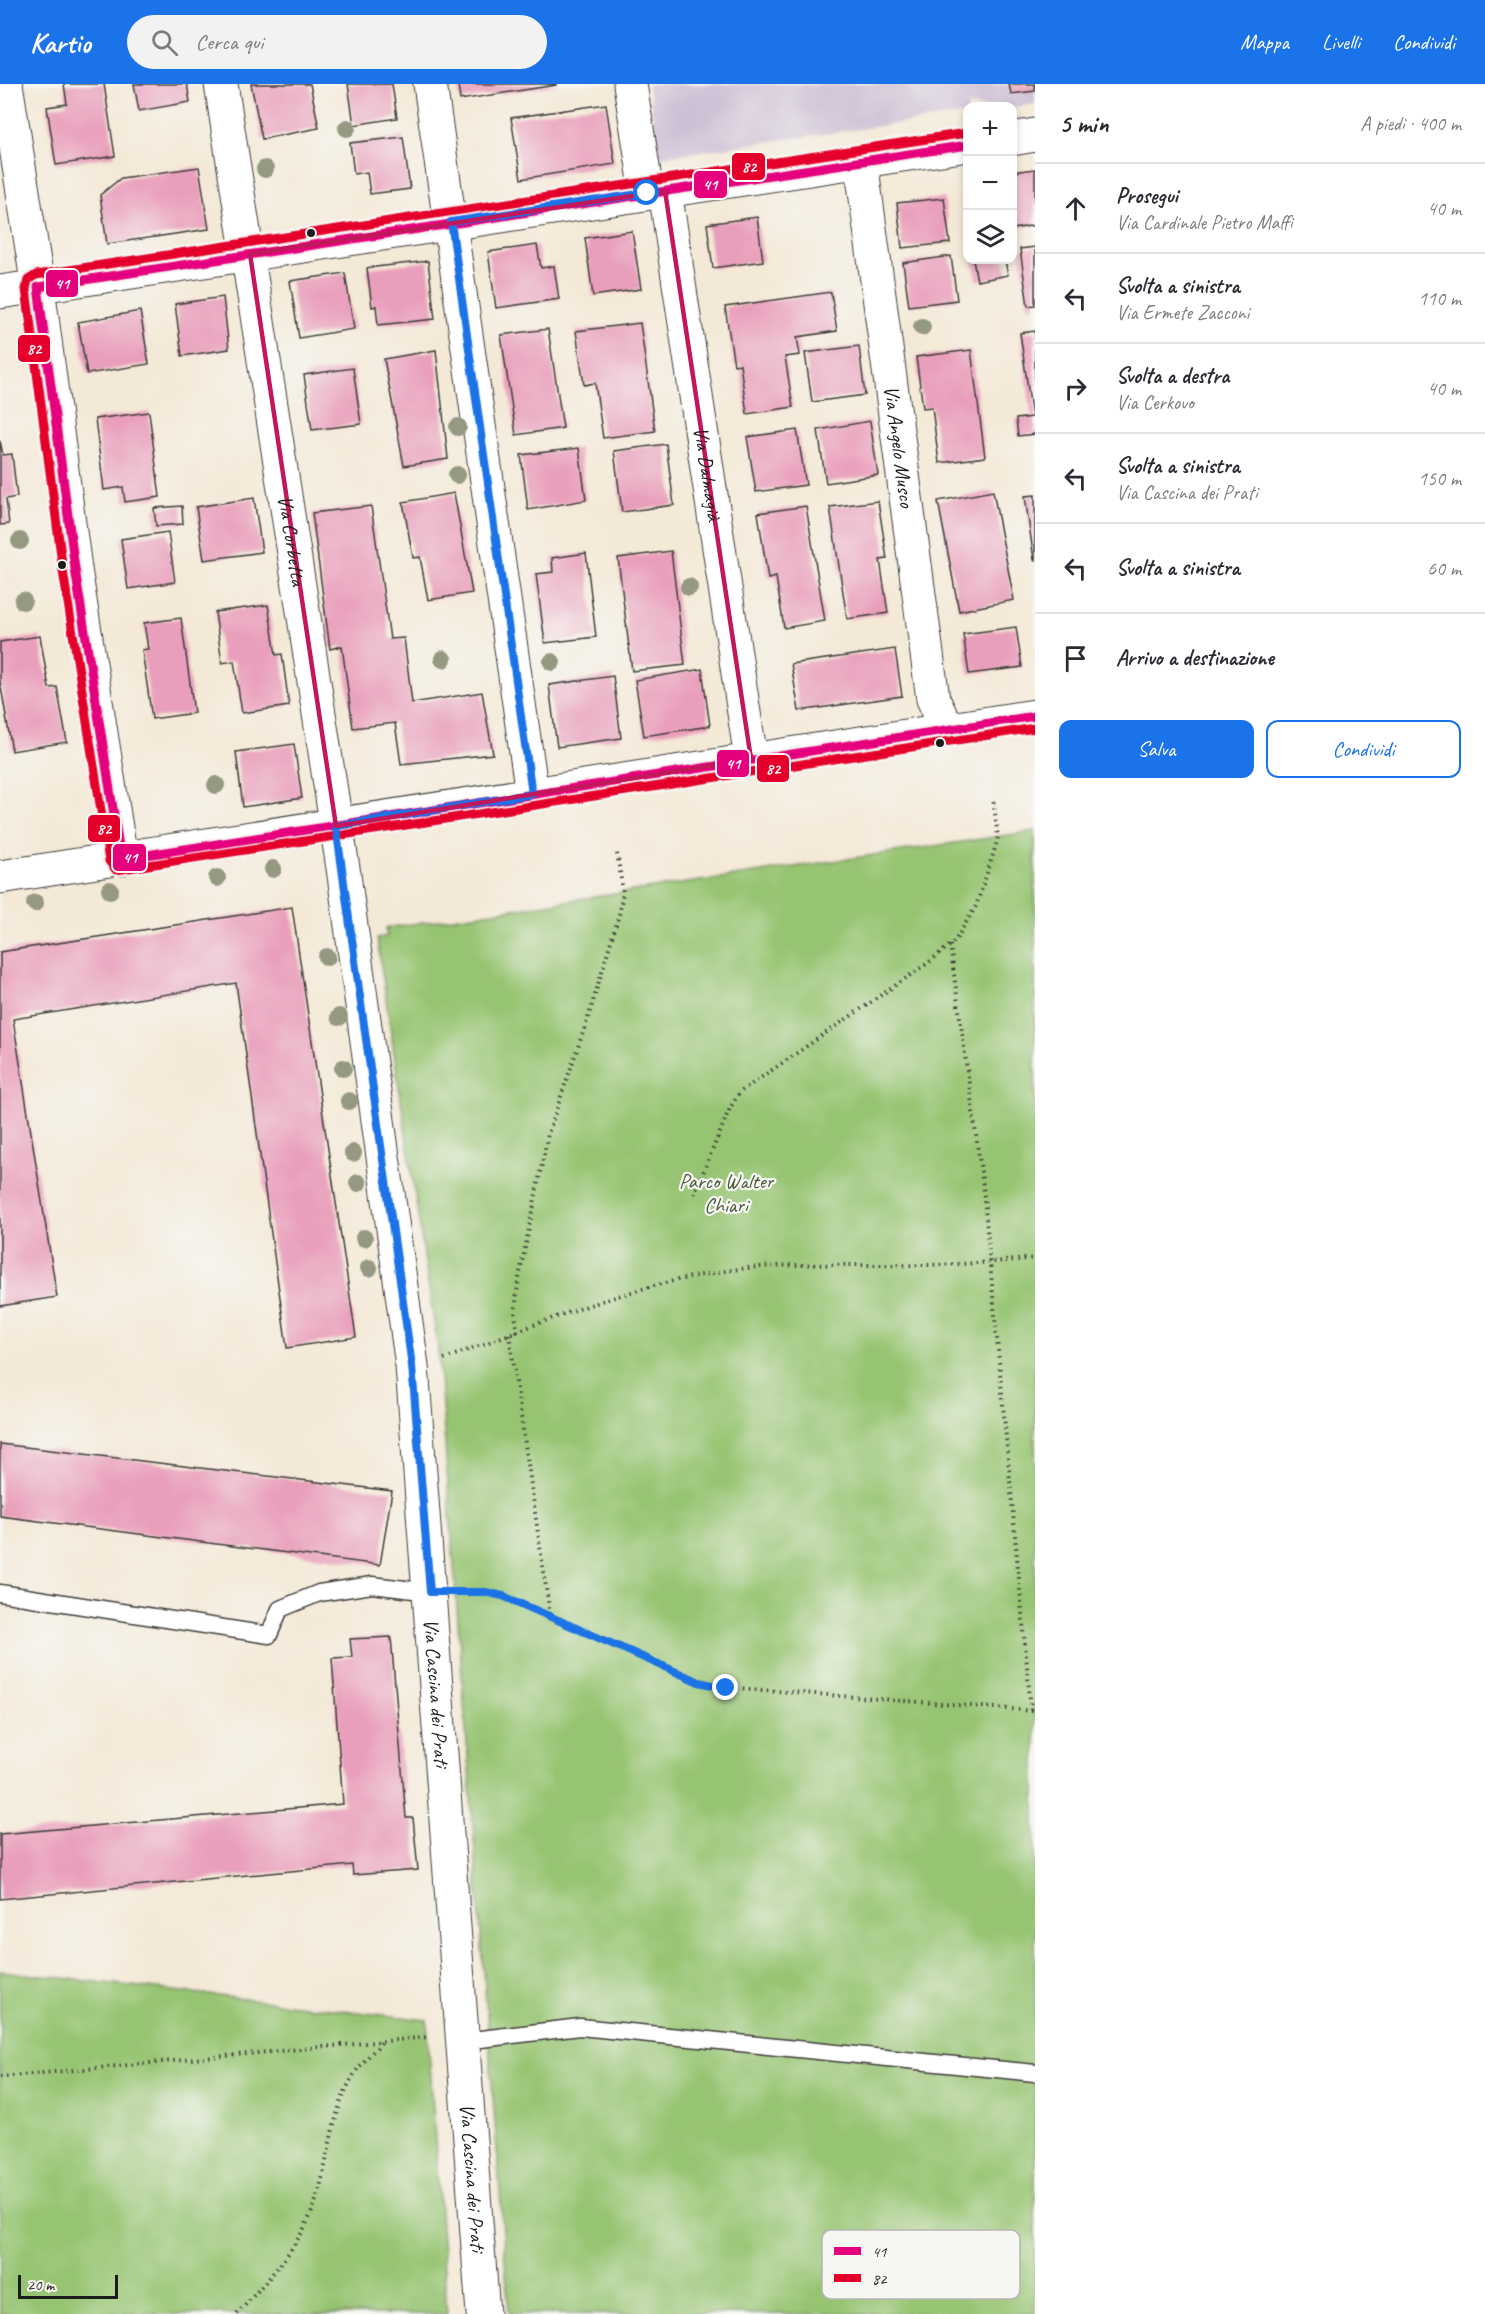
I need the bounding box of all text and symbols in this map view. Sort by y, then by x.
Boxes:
search box [127,15,547,69]
text: Kartio [30,25,91,60]
icon: search [148,26,181,59]
text: Cerca qui [196,28,263,56]
text: Mappa [1240,29,1289,55]
text: Livelli [1322,29,1360,55]
text: Condividi [1393,29,1455,55]
map controls [963,102,1017,264]
button: + [963,102,1017,156]
text: 5 min [1059,107,1108,140]
text: A piedi · 400 m [1360,111,1461,136]
line badge: 82 [731,152,766,181]
button: − [963,156,1017,210]
text: 82 [742,157,758,177]
line badge: 41 [693,170,728,199]
text: 41 [703,175,719,195]
route start [633,179,659,205]
text: Prosegui [1116,182,1178,210]
icon: ahead [1059,192,1092,225]
text: 40 m [1427,196,1461,221]
button: layers [963,210,1017,264]
text: Via Cardinale Pietro Maffi [1116,210,1292,235]
unlabelled marker [305,227,317,239]
line badge: 41 [45,269,79,298]
text: Svolta a sinistra [1116,272,1240,300]
text: 41 [55,274,71,294]
icon: left [1059,282,1092,315]
text: 110 m [1418,286,1461,311]
text: Via Ermete Zacconi [1116,300,1249,325]
line badge: 82 [17,334,51,363]
text: 82 [27,339,43,359]
text: Svolta a destra [1116,362,1229,390]
icon: right [1059,372,1092,405]
text: 40 m [1427,376,1461,401]
street label: Via Angelo Musco [878,384,920,511]
text: Via Cerkovo [1116,390,1194,415]
street label: Via Dalmagià [688,425,728,524]
text: Svolta a sinistra [1116,452,1240,480]
icon: left [1059,462,1092,495]
text: 150 m [1418,466,1461,491]
text: Via Cascina dei Prati [1116,480,1257,505]
street label: Via Corbetta [272,493,312,589]
icon: left [1059,552,1092,585]
text: Svolta a sinistra [1116,554,1240,582]
text: 60 m [1427,556,1461,581]
unlabelled marker [56,559,68,571]
icon: arrive [1059,642,1092,675]
text: Arrivo a destinazione [1116,644,1274,672]
button: Salva [1059,720,1254,778]
button: Condividi [1266,720,1461,778]
unlabelled marker [934,737,946,749]
line badge: 41 [716,749,750,778]
text: 41 [726,754,742,774]
line badge: 82 [756,754,790,783]
text: 82 [766,759,782,779]
line badge: 82 [87,814,121,843]
text: 82 [97,819,113,839]
line badge: 41 [112,843,147,872]
text: 41 [123,848,139,868]
park label: Parco Walter Chiari [679,1168,774,1218]
street label: Via Cascina dei Prati [418,1618,455,1771]
route end [712,1674,738,1700]
street label: Via Cascina dei Prati [454,2102,492,2256]
legend [822,2230,1020,2299]
text: 41 [872,2242,887,2262]
text: 82 [872,2269,888,2289]
scale bar [18,2272,118,2300]
text: 20 m [27,2275,54,2295]

